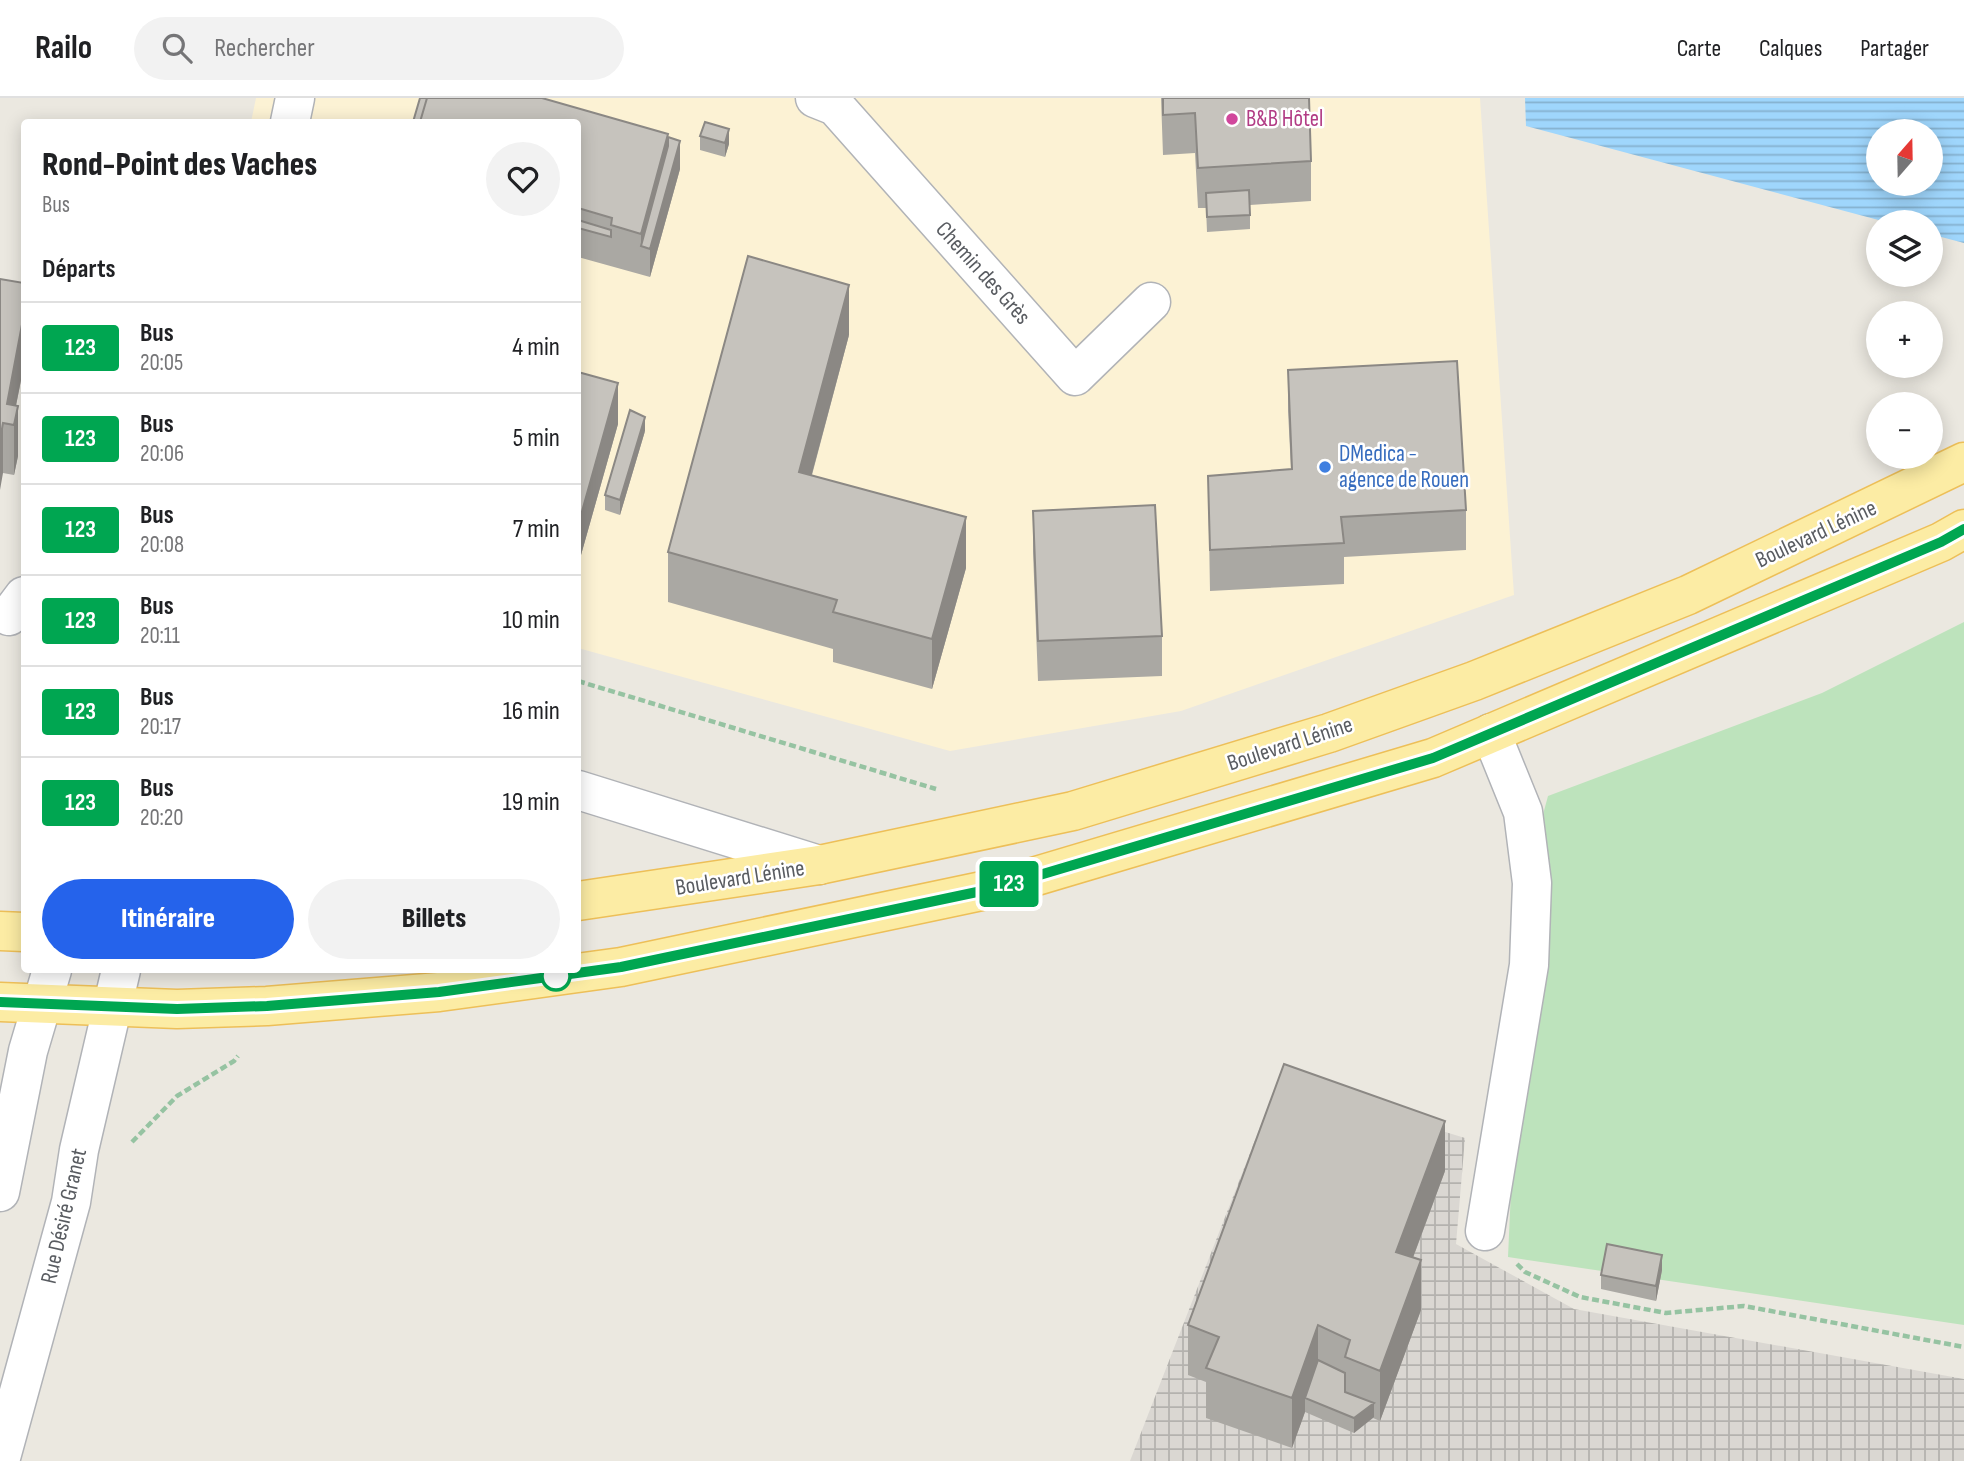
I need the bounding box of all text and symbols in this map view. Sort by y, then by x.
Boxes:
search box [134,17,624,80]
text: Railo [35,28,92,68]
icon: search [158,29,196,67]
text: Rechercher [214,33,315,64]
text: Carte [1677,34,1721,63]
text: Calques [1759,34,1822,63]
text: Partager [1860,34,1929,63]
place label: B&B Hôtel [1246,105,1323,133]
marker: B&B Hôtel [1224,111,1240,127]
north arrow [1866,119,1942,196]
map controls [1866,119,1943,469]
button: heart [486,142,560,216]
text: Rond-Point des Vaches [42,145,317,185]
text: Bus [42,191,70,219]
button: layers [1866,210,1943,287]
street label: Chemin des Grès [929,216,1037,330]
text: Départs [42,254,115,285]
button: + [1866,301,1943,378]
text: Bus [140,318,174,349]
text: 4 min [512,332,560,363]
text: 123 [65,333,96,362]
text: 20:05 [140,349,183,377]
button: − [1866,392,1943,469]
text: Bus [140,409,174,440]
text: 5 min [513,423,560,454]
text: 123 [65,424,96,453]
text: 20:06 [140,440,184,468]
place label: DMedica - agence de Rouen [1339,440,1469,494]
marker: DMedica - agence de Rouen [1317,459,1333,475]
street label: Boulevard Lénine [1751,494,1881,574]
text: Bus [140,500,174,531]
text: 7 min [513,514,560,545]
text: 123 [65,515,96,544]
text: 20:08 [140,531,184,559]
text: Bus [140,591,174,622]
text: 10 min [503,605,560,636]
text: 123 [65,606,96,635]
text: 20:11 [140,622,180,650]
text: Bus [140,682,174,713]
text: 16 min [503,696,560,727]
text: 123 [65,697,96,726]
street label: Boulevard Lénine [1224,711,1356,777]
text: 20:17 [140,713,181,741]
text: Bus [140,773,174,804]
text: 19 min [503,787,560,818]
text: 123 [65,788,96,817]
text: 20:20 [140,804,184,832]
street label: Boulevard Lénine [673,854,807,902]
line badge: 123 [969,861,1049,907]
text: 123 [994,869,1024,898]
button: Itinéraire [42,879,294,959]
button: Billets [308,879,560,959]
unlabelled marker [541,961,571,991]
street label: Rue Désiré Granet [35,1146,93,1286]

